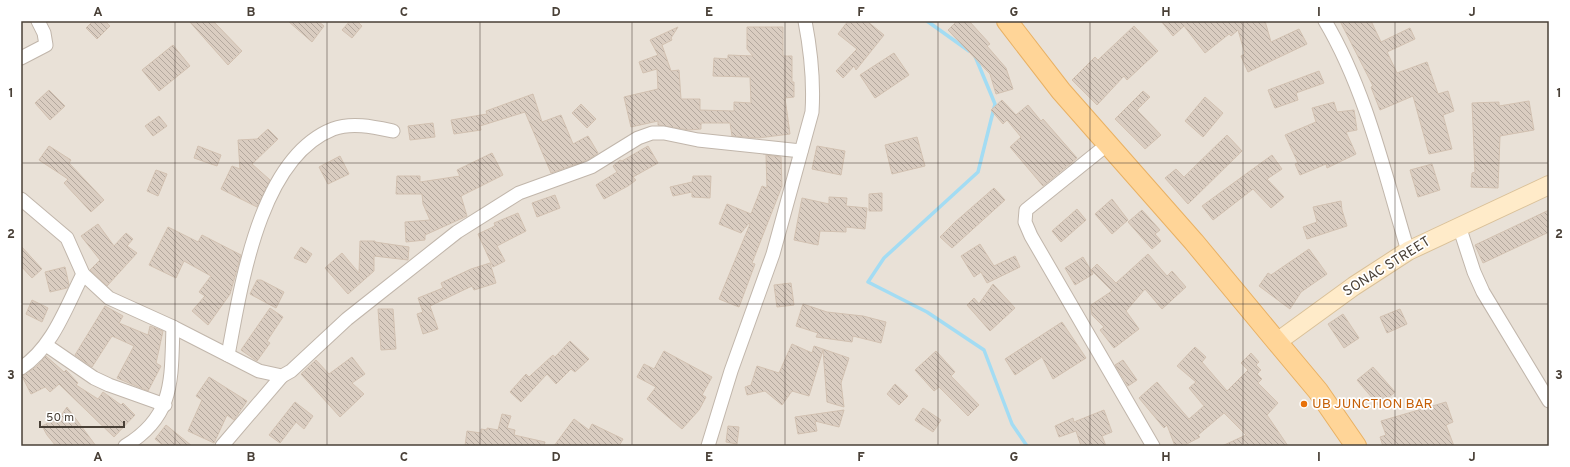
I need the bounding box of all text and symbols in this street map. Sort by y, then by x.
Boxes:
text: A [93,5,103,21]
text: B [247,5,256,21]
text: C [400,5,408,21]
text: D [551,5,561,21]
text: E [705,5,713,21]
text: F [857,5,865,21]
text: G [1010,5,1019,21]
text: H [1161,5,1171,21]
text: I [1317,5,1321,21]
text: J [1468,5,1476,21]
text: 1 [8,86,14,102]
text: 1 [1556,86,1562,102]
text: 2 [7,227,15,243]
text: 2 [1555,227,1563,243]
street label: SONAC STREET [1340,233,1434,301]
text: 3 [7,368,15,384]
text: 3 [1555,368,1563,384]
place label: UB JUNCTION BAR [1312,396,1433,413]
marker: UB JUNCTION BAR [1299,399,1309,409]
scale bar [40,403,124,429]
text: 50 m [46,410,74,426]
text: A [93,450,103,466]
text: B [247,450,256,466]
text: C [400,450,408,466]
text: D [551,450,561,466]
text: E [705,450,713,466]
text: F [857,450,865,466]
text: G [1010,450,1019,466]
text: H [1161,450,1171,466]
text: I [1317,450,1321,466]
text: J [1468,450,1476,466]

